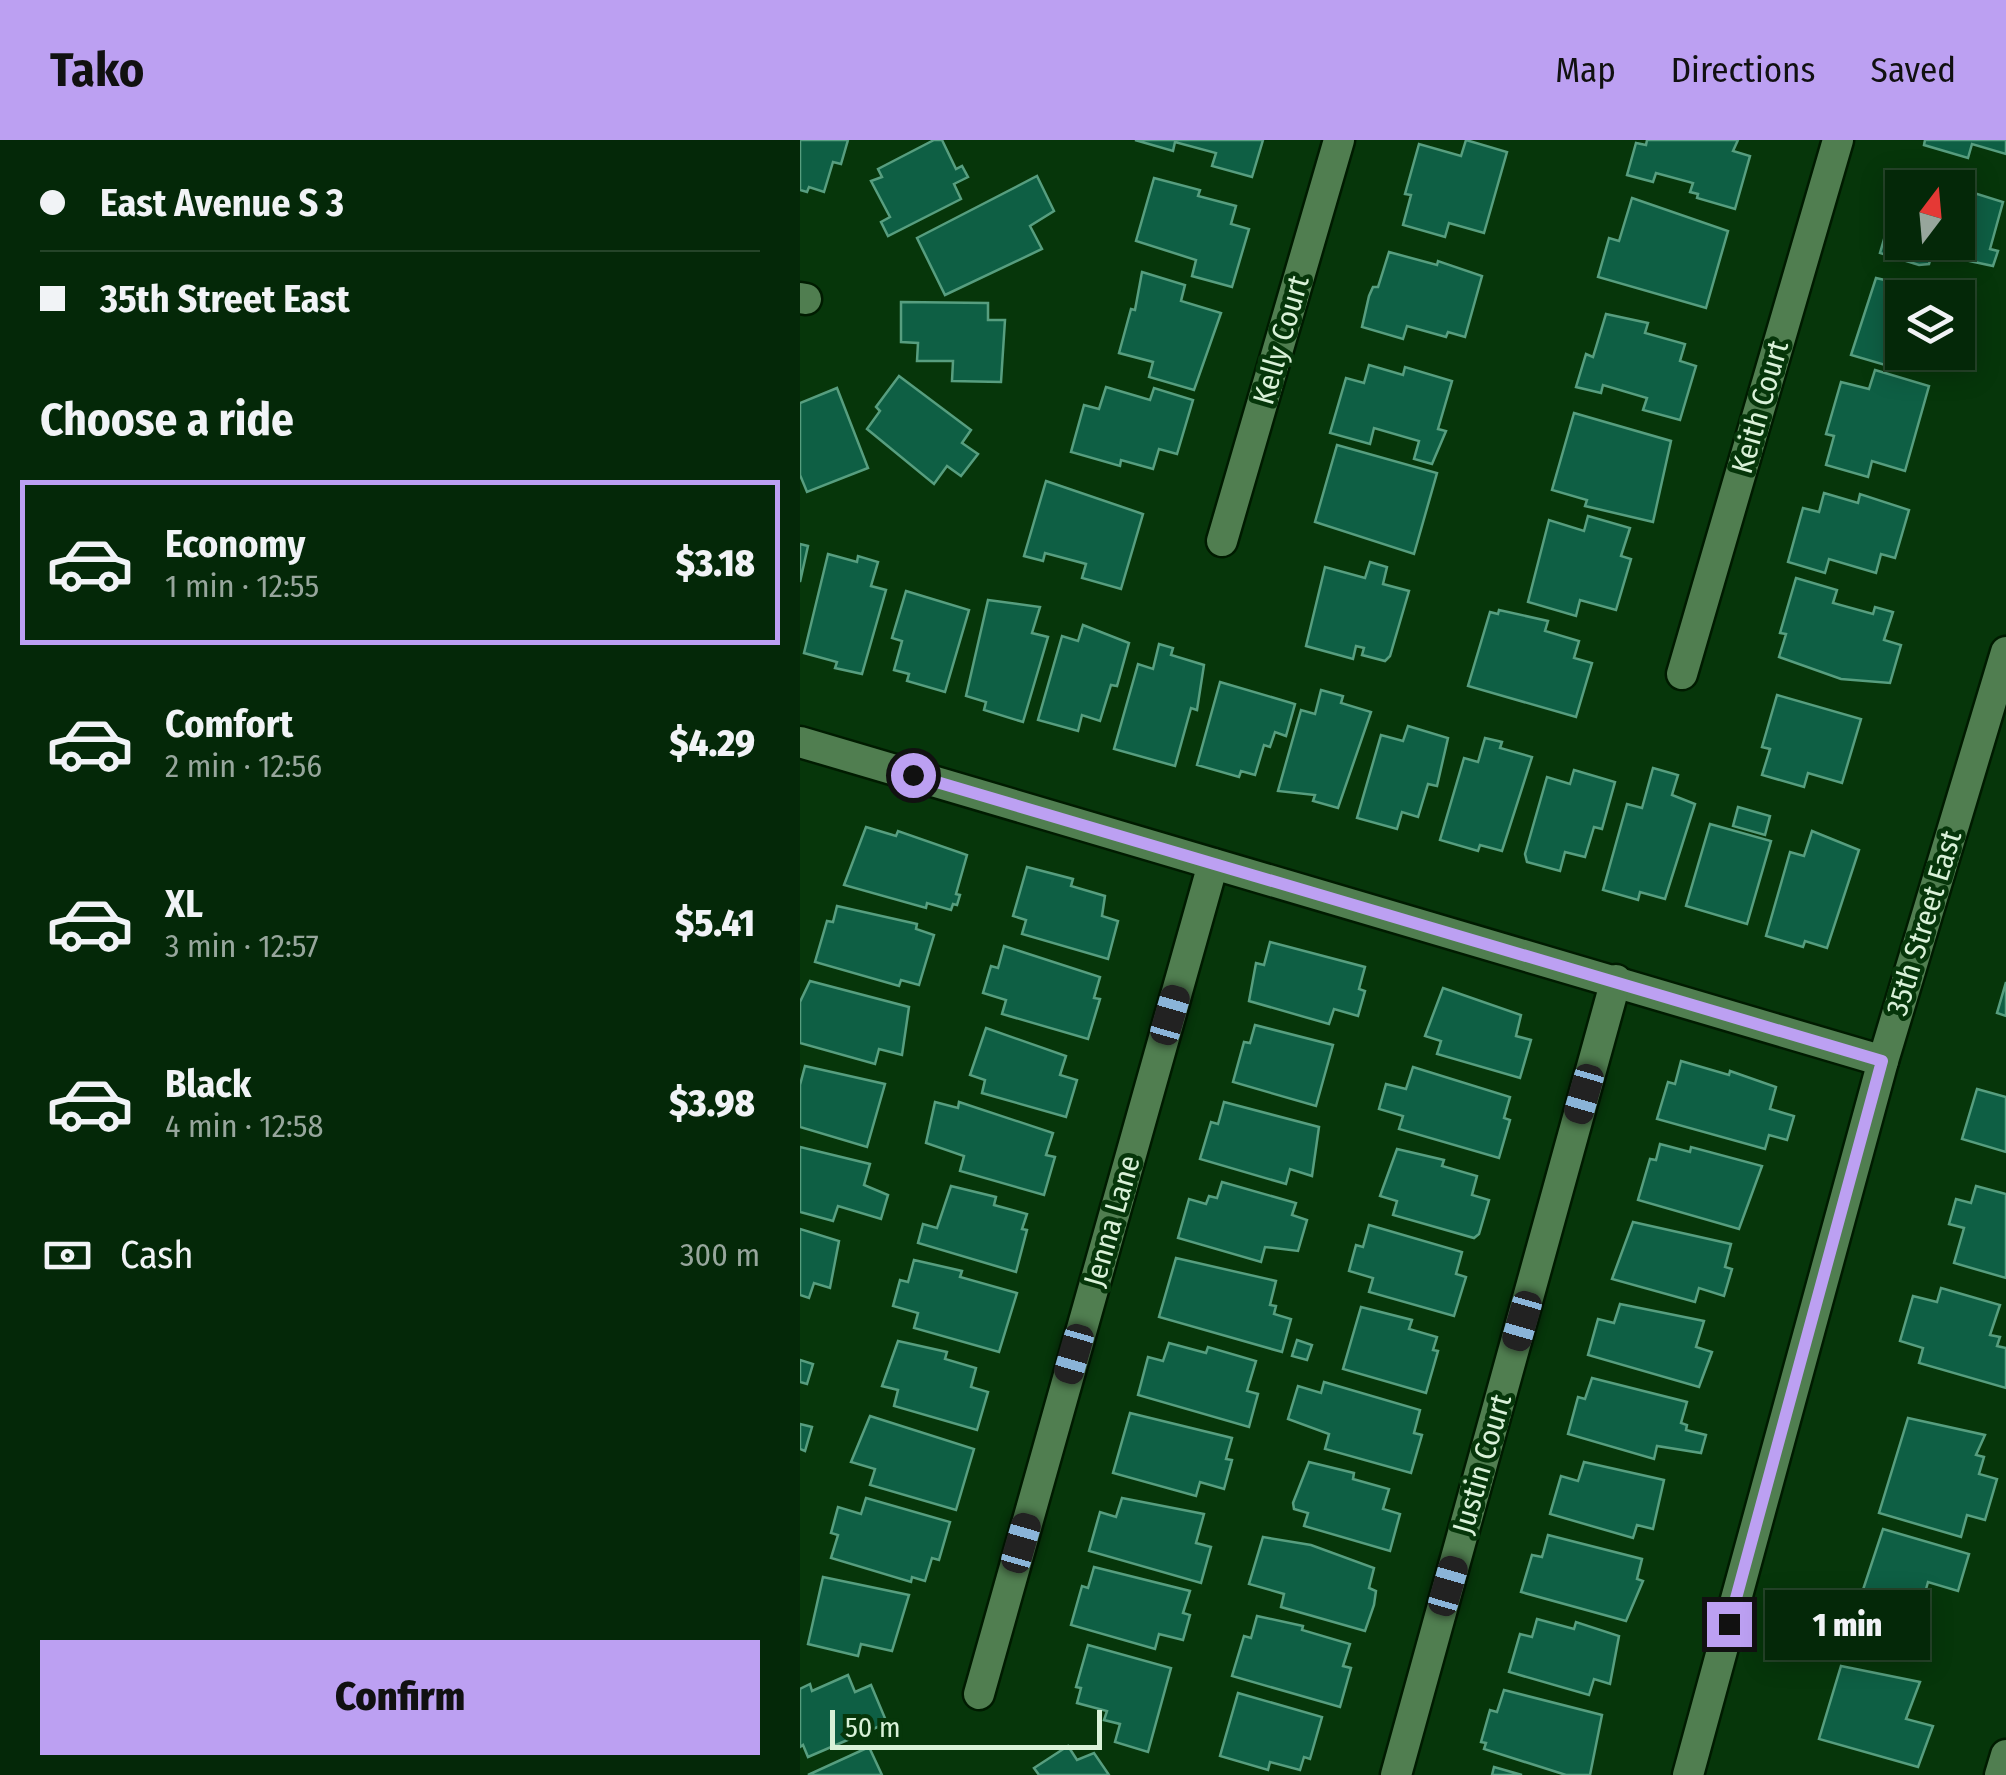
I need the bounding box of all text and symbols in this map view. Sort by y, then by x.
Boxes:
text: Tako [50,41,144,99]
text: Map [1555,49,1616,91]
text: Directions [1671,49,1816,91]
text: Saved [1871,49,1956,91]
north arrow [1885,170,1975,260]
map controls [1885,170,1975,370]
text: East Avenue S 3 [100,180,344,226]
street label: Kelly Court [1245,271,1317,409]
text: 35th Street East [100,276,350,322]
button: layers [1885,280,1975,370]
street label: Keith Court [1724,336,1796,478]
text: Choose a ride [40,393,294,447]
icon: car [45,518,135,608]
text: Economy [165,521,305,567]
text: $3.18 [676,540,755,586]
text: 1 min · 12:55 [165,567,319,605]
icon: car [45,698,135,788]
text: Comfort [165,701,293,747]
text: $4.29 [669,720,755,766]
text: 2 min · 12:56 [165,747,322,785]
route start [891,753,936,798]
street label: 35th Street East [1879,826,1969,1020]
icon: car [45,878,135,968]
text: XL [165,881,203,927]
text: $5.41 [675,900,755,946]
text: 3 min · 12:57 [165,927,319,965]
car [1147,982,1193,1048]
icon: car [45,1058,135,1148]
text: Black [165,1061,251,1107]
car [1561,1061,1607,1127]
text: $3.98 [669,1080,755,1126]
text: 4 min · 12:58 [165,1107,324,1145]
street label: Jenna Lane [1076,1151,1148,1291]
icon: cash [40,1228,95,1283]
text: Cash [120,1232,194,1278]
text: 300 m [680,1236,760,1274]
car [1499,1288,1545,1354]
car [1051,1321,1097,1387]
street label: Justin Court [1445,1390,1519,1538]
car [998,1510,1044,1576]
car [1425,1553,1471,1619]
callout: 1 min [1764,1589,1929,1659]
route end [1707,1602,1752,1647]
text: 1 min [1813,1606,1882,1644]
button: Confirm [40,1640,760,1755]
scale bar [830,1705,1102,1750]
text: 50 m [845,1711,901,1744]

